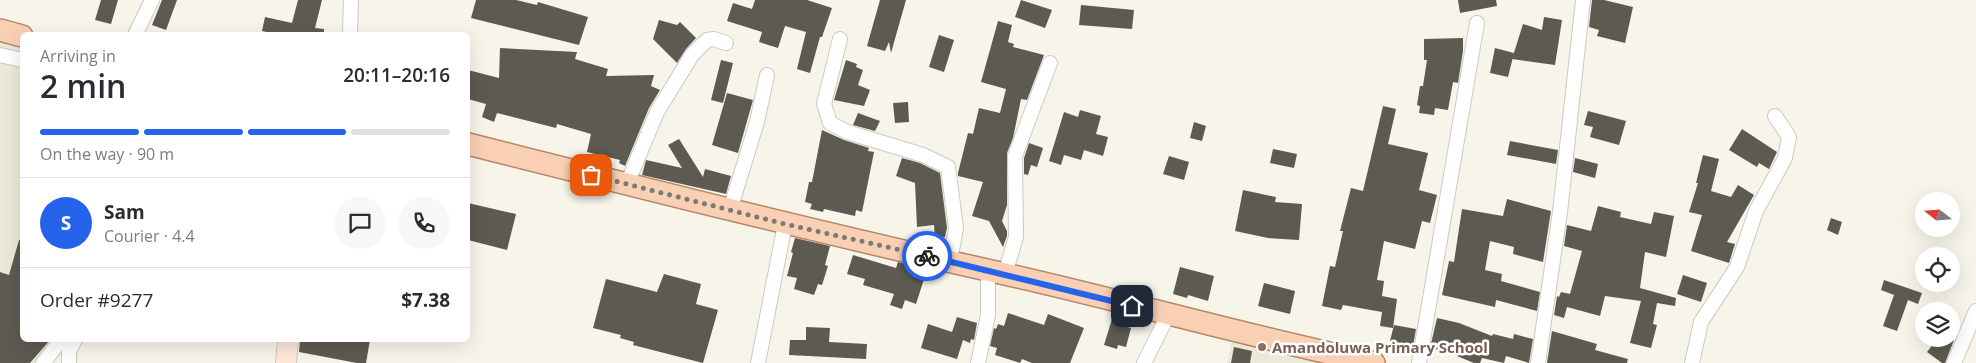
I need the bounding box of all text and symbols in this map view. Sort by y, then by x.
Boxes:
text: Arriving in [40,45,116,67]
text: 20:11–20:16 [343,62,450,88]
text: 2 min [40,64,126,107]
text: On the way · 90 m [40,143,174,165]
pin [570,154,612,196]
icon: bag [577,161,605,189]
north arrow [1915,192,1960,238]
map controls [1915,192,1960,347]
button: chat [334,197,386,249]
button: phone [398,197,450,249]
text: Sam [104,199,145,225]
text: S [61,210,71,236]
text: Courier · 4.4 [104,225,195,247]
courier [902,231,952,281]
icon: bike [913,242,941,270]
button: locate [1915,247,1960,292]
pin [1111,285,1153,327]
text: Order #9277 [40,287,153,313]
text: $7.38 [401,287,450,313]
icon: home [1118,292,1146,320]
button: layers [1915,302,1960,347]
place label: Amandoluwa Primary School [1272,337,1488,357]
marker: Amandoluwa Primary School [1256,341,1268,353]

